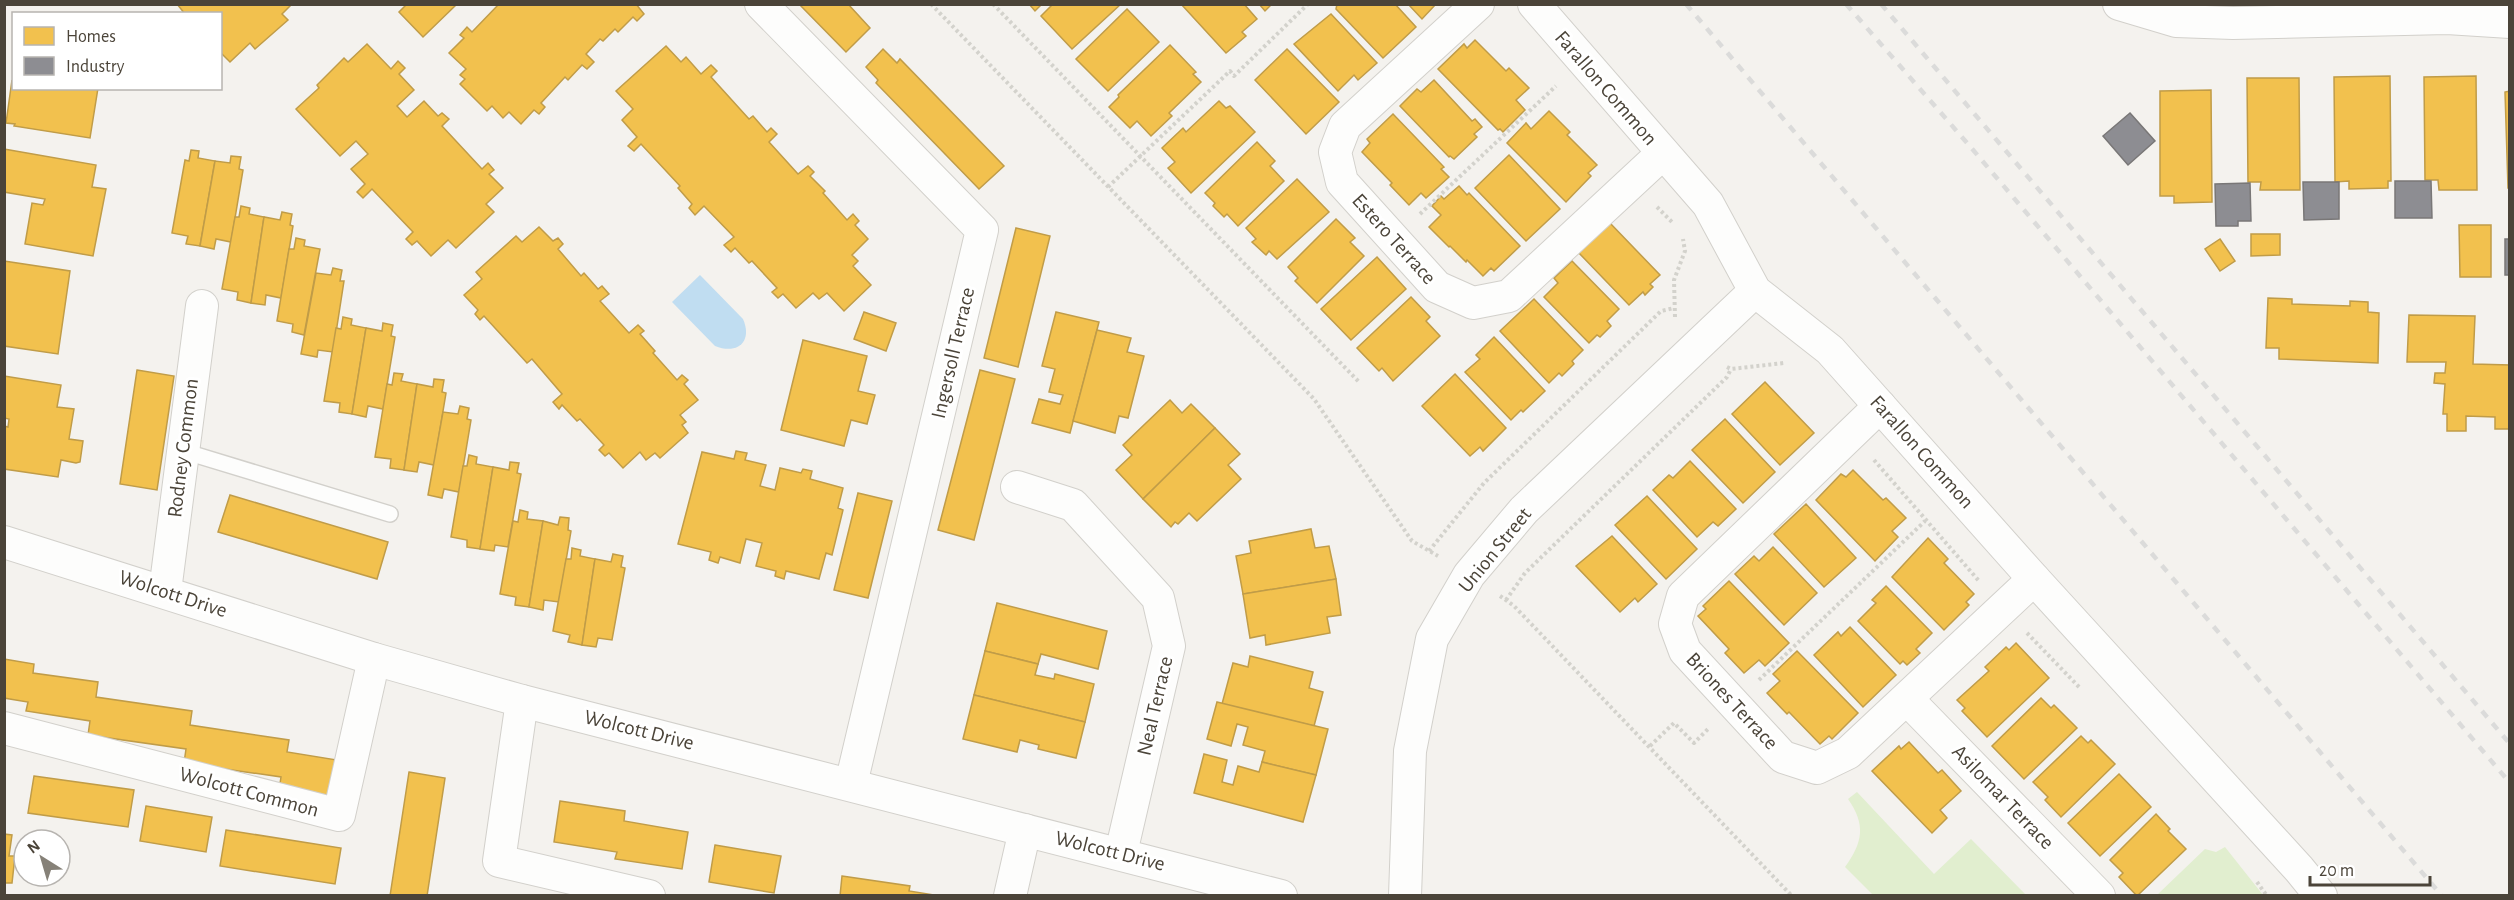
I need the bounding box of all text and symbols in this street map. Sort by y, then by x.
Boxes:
legend [12,12,222,90]
street label: Farallon Common [1551,27,1661,149]
text: Homes [66,28,116,46]
text: Industry [66,58,125,76]
street label: Estero Terrace [1348,190,1440,288]
street label: Ingersoll Terrace [928,285,978,421]
street label: Rodney Common [164,377,202,519]
street label: Farallon Common [1866,391,1978,513]
street label: Union Street [1455,503,1536,596]
street label: Wolcott Drive [116,567,230,621]
street label: Briones Terrace [1682,648,1782,754]
street label: Neal Terrace [1133,654,1177,758]
street label: Wolcott Drive [582,706,696,754]
street label: Asilomar Terrace [1948,741,2058,853]
street label: Wolcott Common [177,763,321,821]
street label: Wolcott Drive [1053,827,1167,875]
north arrow [12,828,72,888]
text: N [24,837,43,857]
scale bar [2310,849,2430,887]
text: 20 m [2319,862,2354,880]

